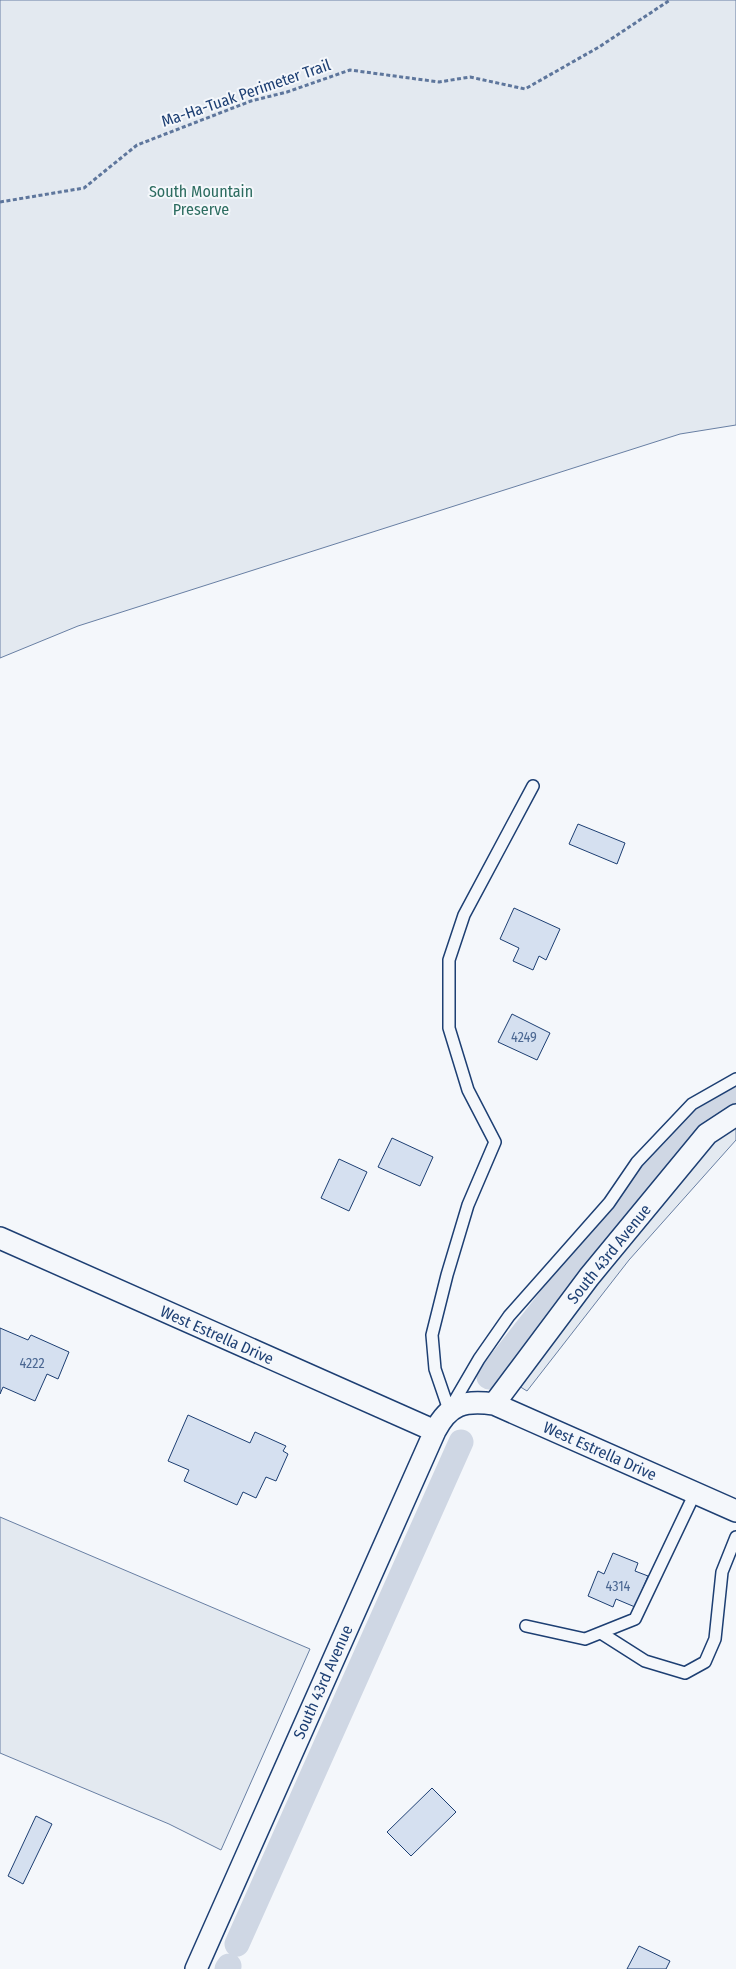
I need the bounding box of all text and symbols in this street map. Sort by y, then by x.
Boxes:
street label: Ma-Ha-Tuak Perimeter Trail [159,55,333,131]
park label: South Mountain Preserve [149,182,253,219]
house number: 4249 [511,1029,537,1046]
street label: South 43rd Avenue [563,1200,655,1308]
street label: West Estrella Drive [157,1302,277,1369]
house number: 4222 [19,1355,45,1372]
street label: West Estrella Drive [540,1418,660,1485]
house number: 4314 [606,1578,631,1595]
street label: South 43rd Avenue [289,1622,357,1742]

